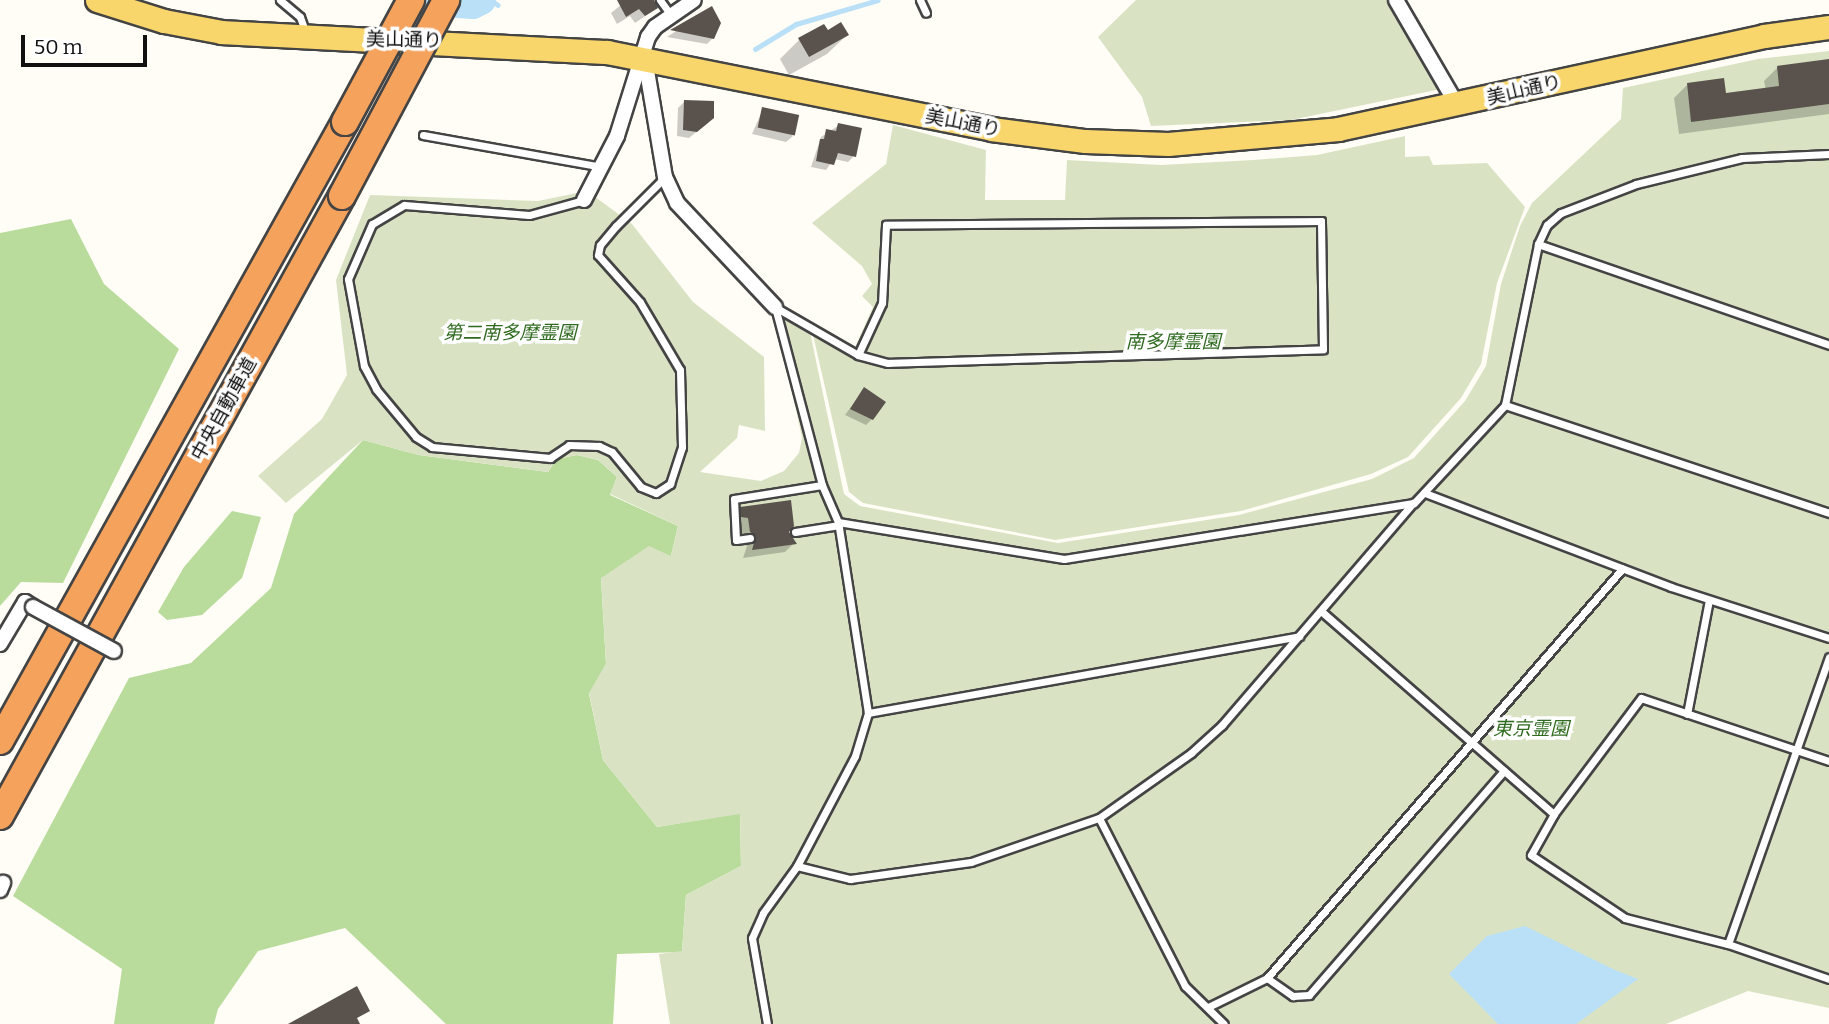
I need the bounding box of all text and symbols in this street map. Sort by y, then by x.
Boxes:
scale bar [24,21,150,65]
street label: 美山通り [366,28,442,52]
text: 50 m [34,34,83,60]
street label: 美山通り [1484,70,1564,110]
street label: 美山通り [924,105,1002,141]
park label: 第二南多摩霊園 [444,322,576,344]
park label: 南多摩霊園 [1126,331,1220,353]
street label: 中央自動車道 [186,354,262,464]
park label: 東京霊園 [1493,718,1569,740]

